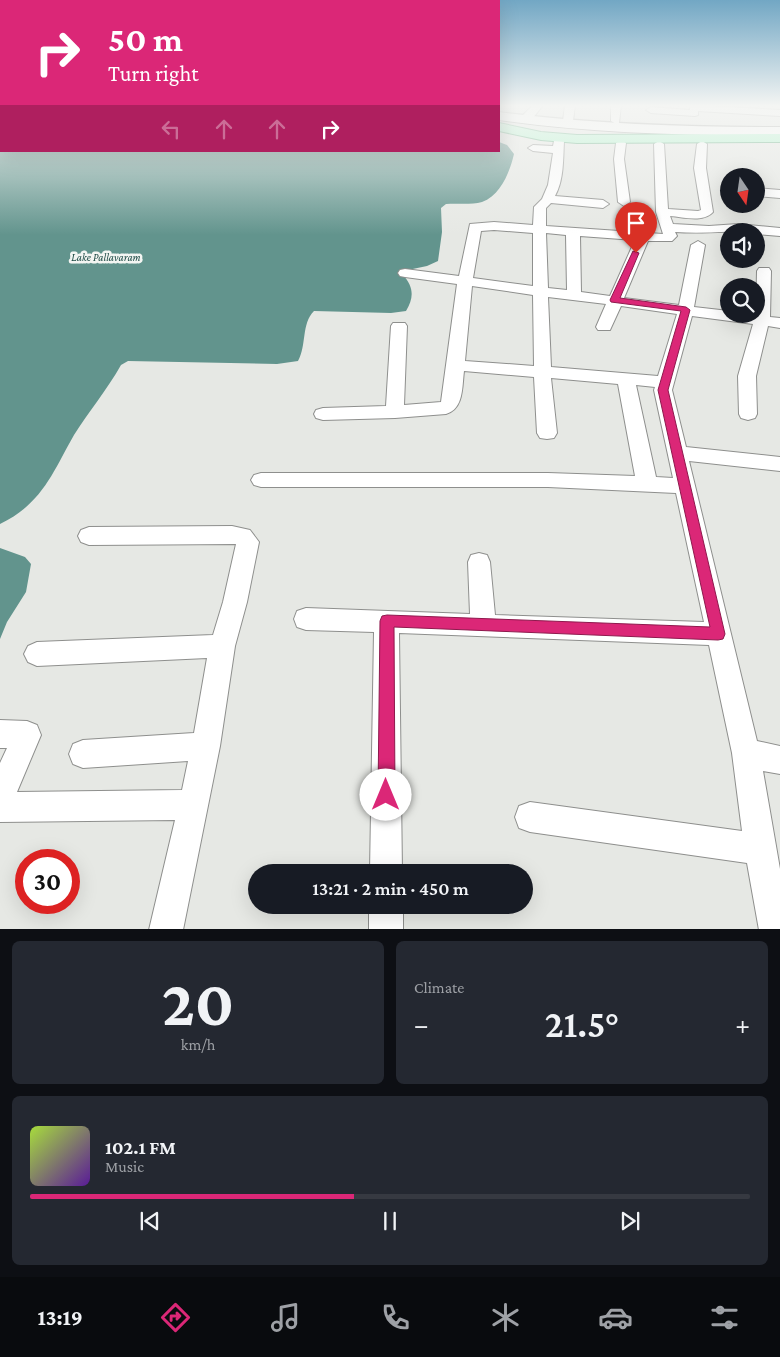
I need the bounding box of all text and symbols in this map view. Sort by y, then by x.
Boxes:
icon: right [25,20,90,85]
text: 50 m [108,20,183,59]
text: Turn right [108,61,199,86]
icon: left [157,115,185,143]
icon: ahead [210,115,238,143]
icon: ahead [263,115,291,143]
icon: right [316,115,344,143]
north arrow [720,168,765,212]
map controls [720,168,765,323]
pin [615,202,657,253]
icon: arrive [622,209,650,237]
button: sound [720,223,765,268]
water label: Lake Pallavaram [71,251,141,263]
button: search [720,278,765,323]
position arrow [359,768,411,820]
speed limit sign: 30 [15,849,80,914]
text: 13:21 · 2 min · 450 m [312,878,469,899]
text: 20 [162,967,234,1039]
text: Climate [414,979,464,996]
text: 21.5° [545,1003,619,1045]
text: − [414,1009,429,1040]
text: + [735,1009,750,1040]
text: km/h [181,1036,215,1053]
text: 102.1 FM [105,1137,176,1158]
text: Music [105,1158,144,1175]
icon: previous [136,1207,164,1235]
icon: pause [376,1207,404,1235]
icon: next [616,1207,644,1235]
icon: directions [158,1300,193,1335]
icon: music [268,1300,303,1335]
icon: phone [378,1300,413,1335]
icon: climate [488,1300,523,1335]
icon: car [598,1300,633,1335]
icon: filters [707,1300,742,1335]
text: 13:19 [37,1305,83,1330]

